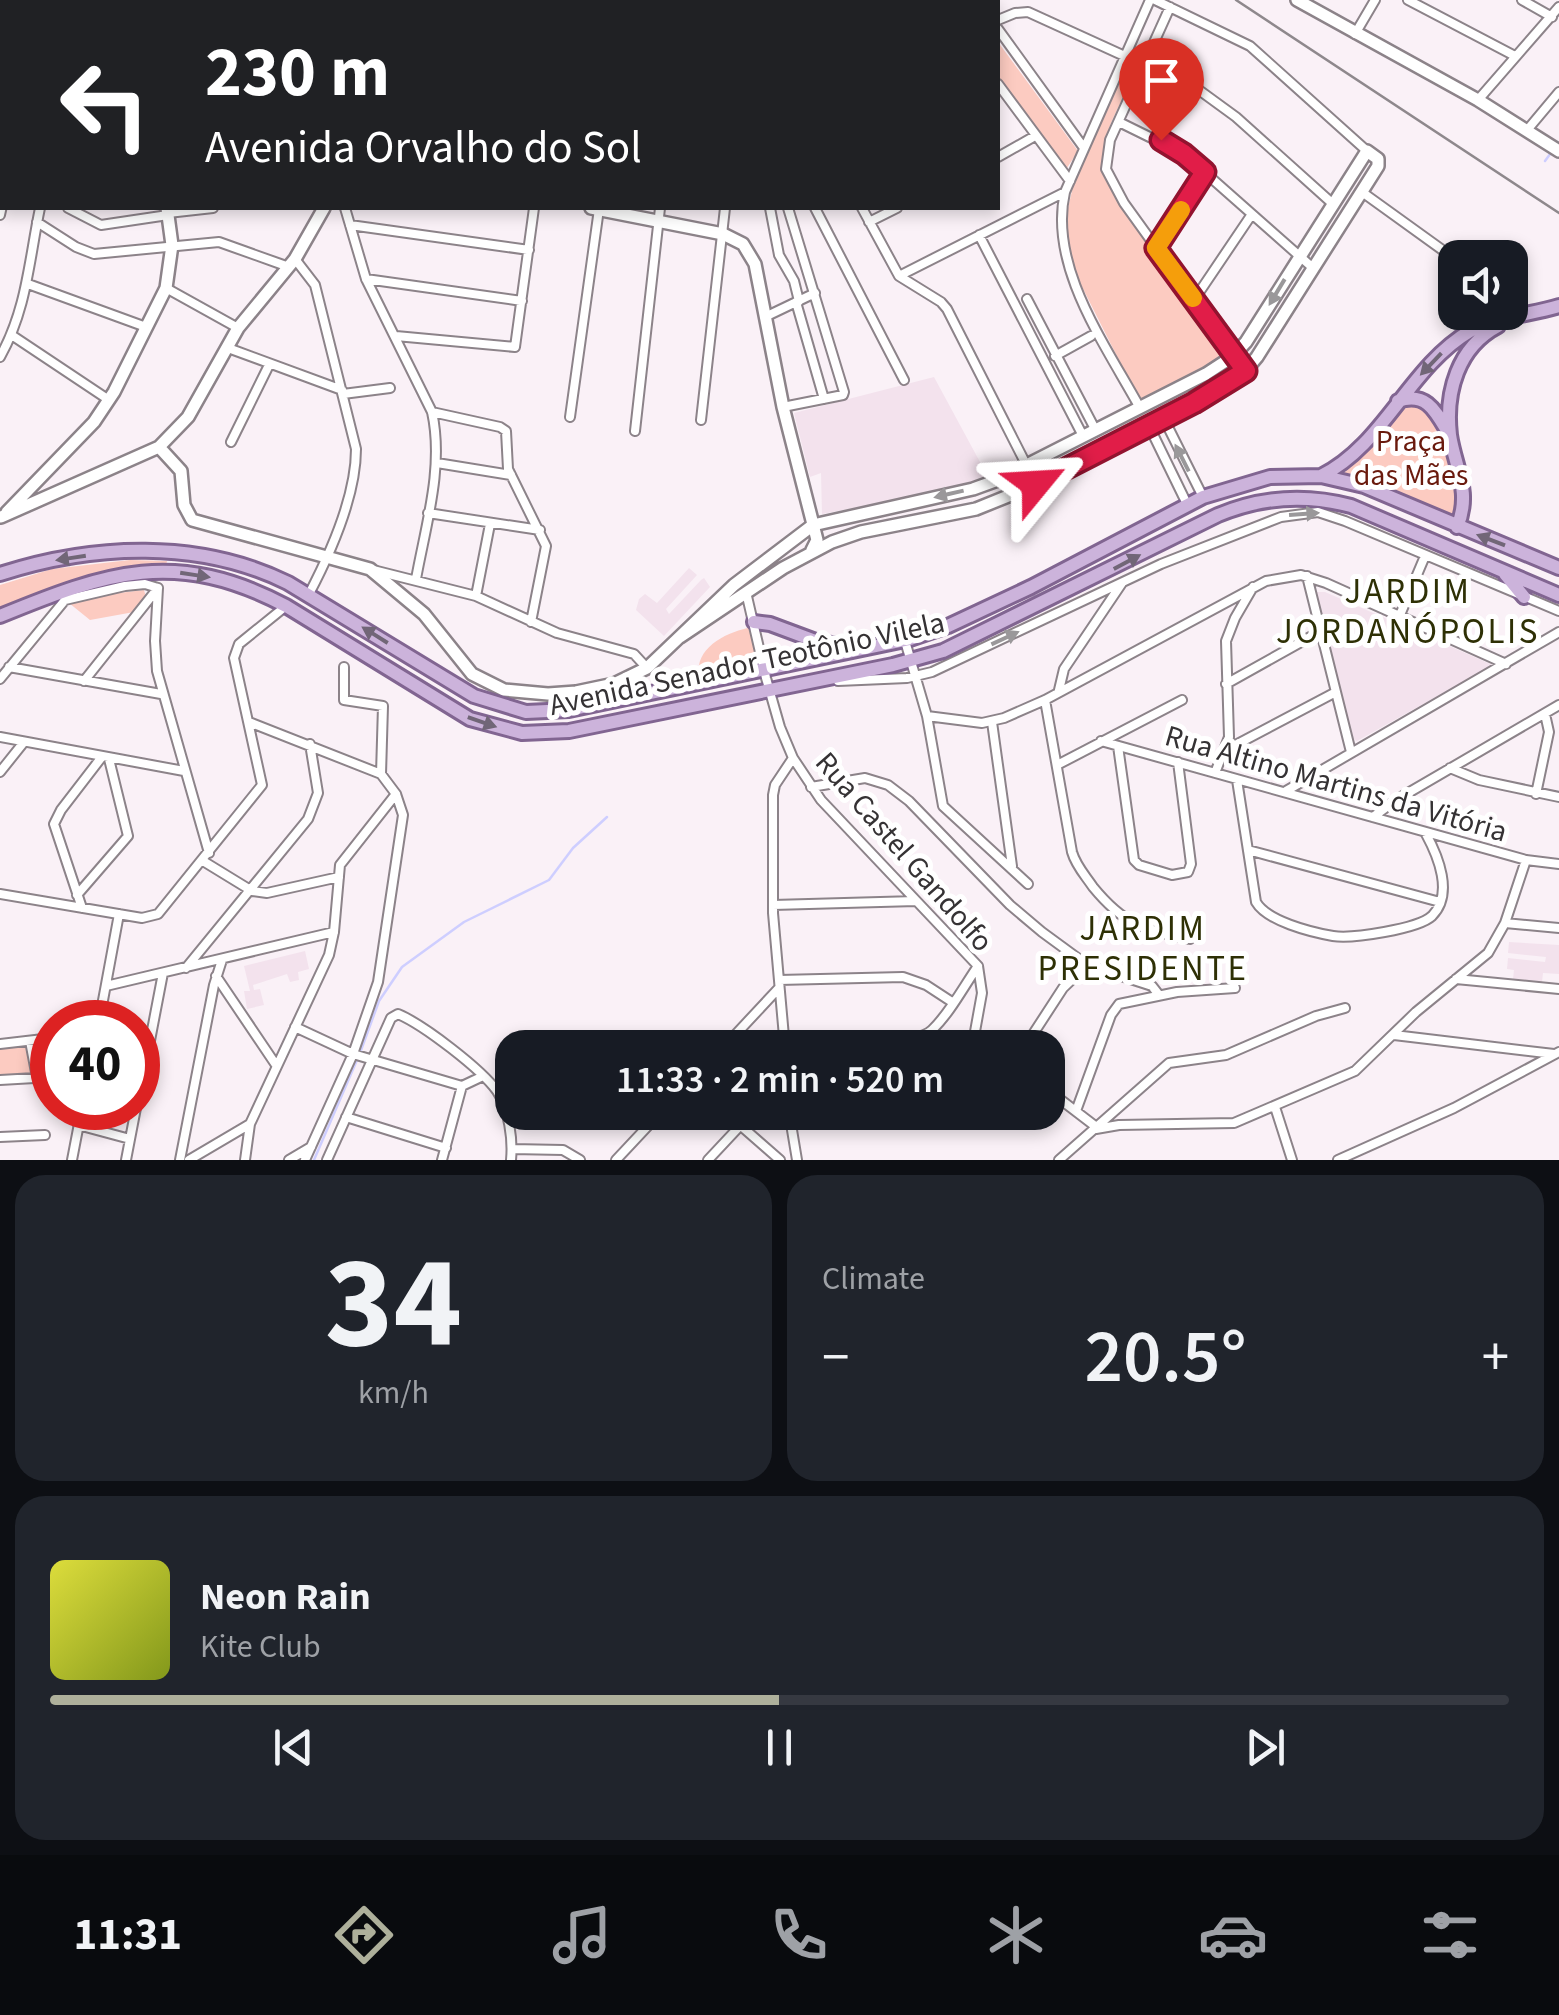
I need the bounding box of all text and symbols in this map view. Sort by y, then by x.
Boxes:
text: 230 m [205,23,390,123]
pin [1119,38,1204,141]
icon: left [40,40,170,170]
icon: arrive [1134,53,1189,108]
text: Avenida Orvalho do Sol [205,116,642,180]
map controls [1438,240,1528,330]
button: sound [1438,240,1528,330]
one-way arrow [1269,278,1286,306]
one-way arrow [1420,351,1443,375]
park label: Praça das Mães [1354,420,1468,497]
position arrow [984,432,1088,536]
one-way arrow [1174,444,1191,473]
one-way arrow [933,487,964,502]
one-way arrow [1288,506,1320,522]
one-way arrow [1476,532,1506,548]
one-way arrow [54,551,86,566]
one-way arrow [1112,554,1141,571]
district label: JARDIM JORDANÓPOLIS [1276,567,1540,657]
one-way arrow [179,568,211,584]
street label: Avenida Senador Teotônio Vilela [545,601,949,727]
one-way arrow [362,627,389,645]
one-way arrow [990,629,1019,646]
street label: Rua Altino Martins da Vitória [1160,715,1512,853]
one-way arrow [467,716,497,731]
street label: Rua Castel Gandolfo [805,743,1003,961]
district label: JARDIM PRESIDENTE [1038,904,1248,994]
speed limit sign: 40 [30,1000,160,1130]
text: 11:33 · 2 min · 520 m [616,1053,944,1107]
text: 34 [325,1212,462,1397]
text: Climate [822,1256,925,1302]
text: 20.5° [1084,1304,1247,1411]
text: − [822,1319,849,1397]
text: + [1482,1319,1509,1397]
text: km/h [358,1370,429,1416]
text: Neon Rain [200,1570,371,1624]
text: Kite Club [200,1624,321,1670]
icon: previous [266,1720,321,1775]
icon: pause [752,1720,807,1775]
icon: next [1238,1720,1293,1775]
icon: directions [329,1900,399,1970]
icon: music [547,1900,617,1970]
icon: phone [764,1900,834,1970]
icon: climate [981,1900,1051,1970]
icon: car [1198,1900,1268,1970]
icon: filters [1415,1900,1485,1970]
text: 11:31 [74,1903,182,1967]

